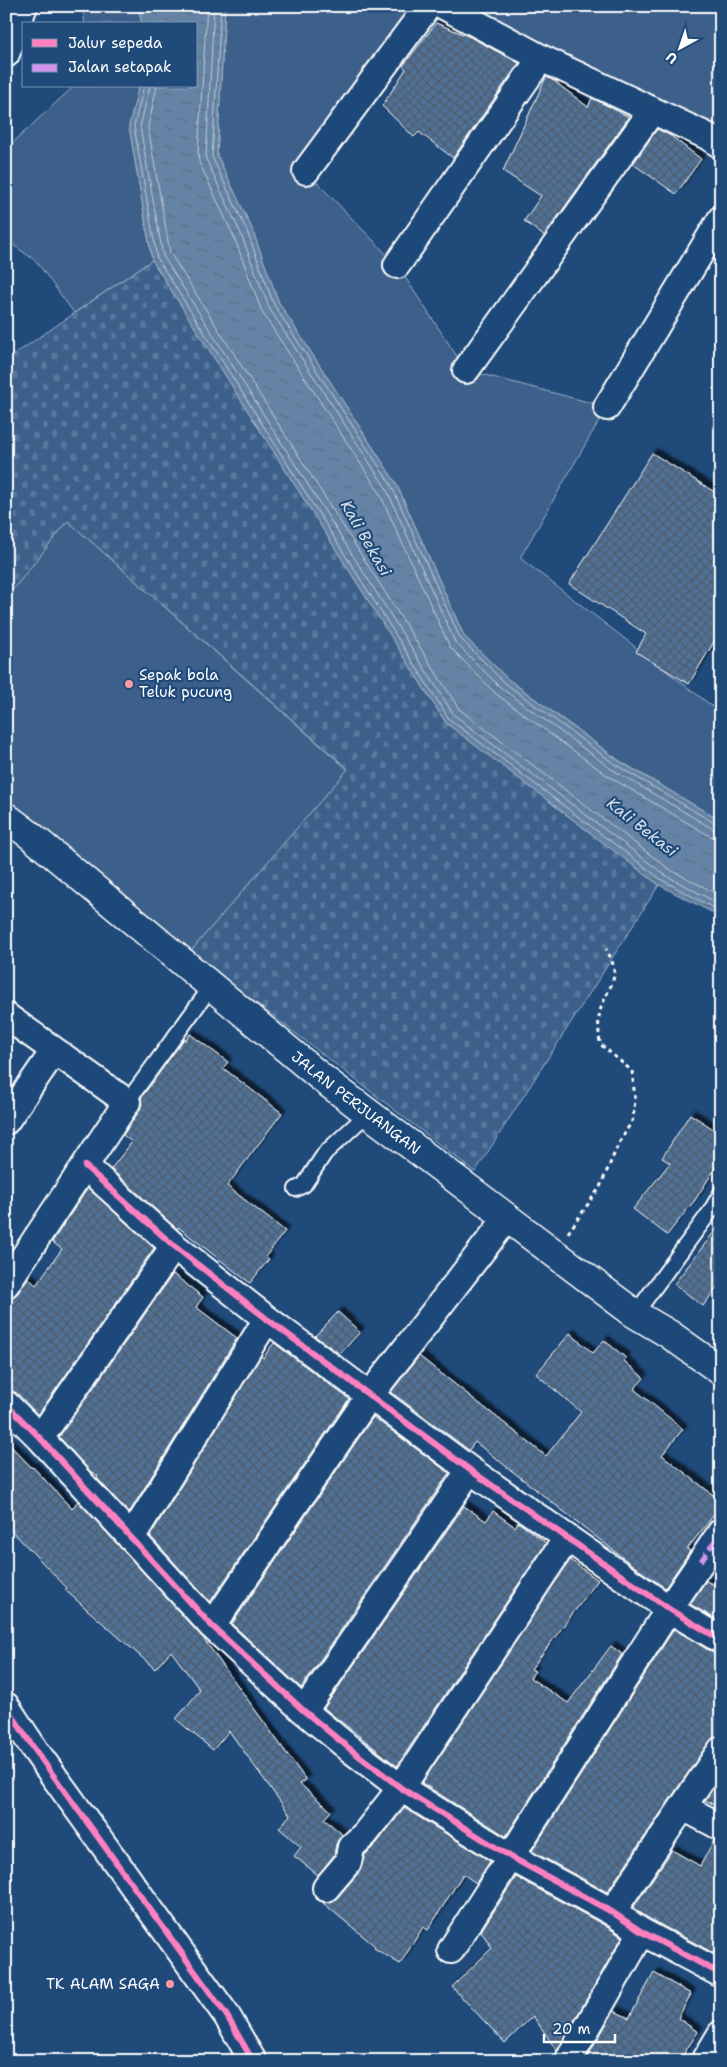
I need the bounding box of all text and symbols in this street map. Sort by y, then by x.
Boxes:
legend [22,22,198,88]
north arrow [654,22,704,72]
text: Jalur sepeda [68,33,163,53]
text: U [662,48,681,68]
text: Jalan setapak [68,57,172,77]
water label: Kali Bekasi [336,496,396,580]
place label: Sepak bola Teluk pucung [139,665,232,702]
marker: Sepak bola Teluk pucung [123,678,135,690]
water label: Kali Bekasi [602,793,682,862]
street label: JALAN PERJUANGAN [287,1047,425,1159]
place label: TK ALAM SAGA [46,1974,160,1994]
marker: TK ALAM SAGA [164,1978,176,1990]
scale bar [544,2012,616,2044]
text: 20 m [552,2019,591,2039]

